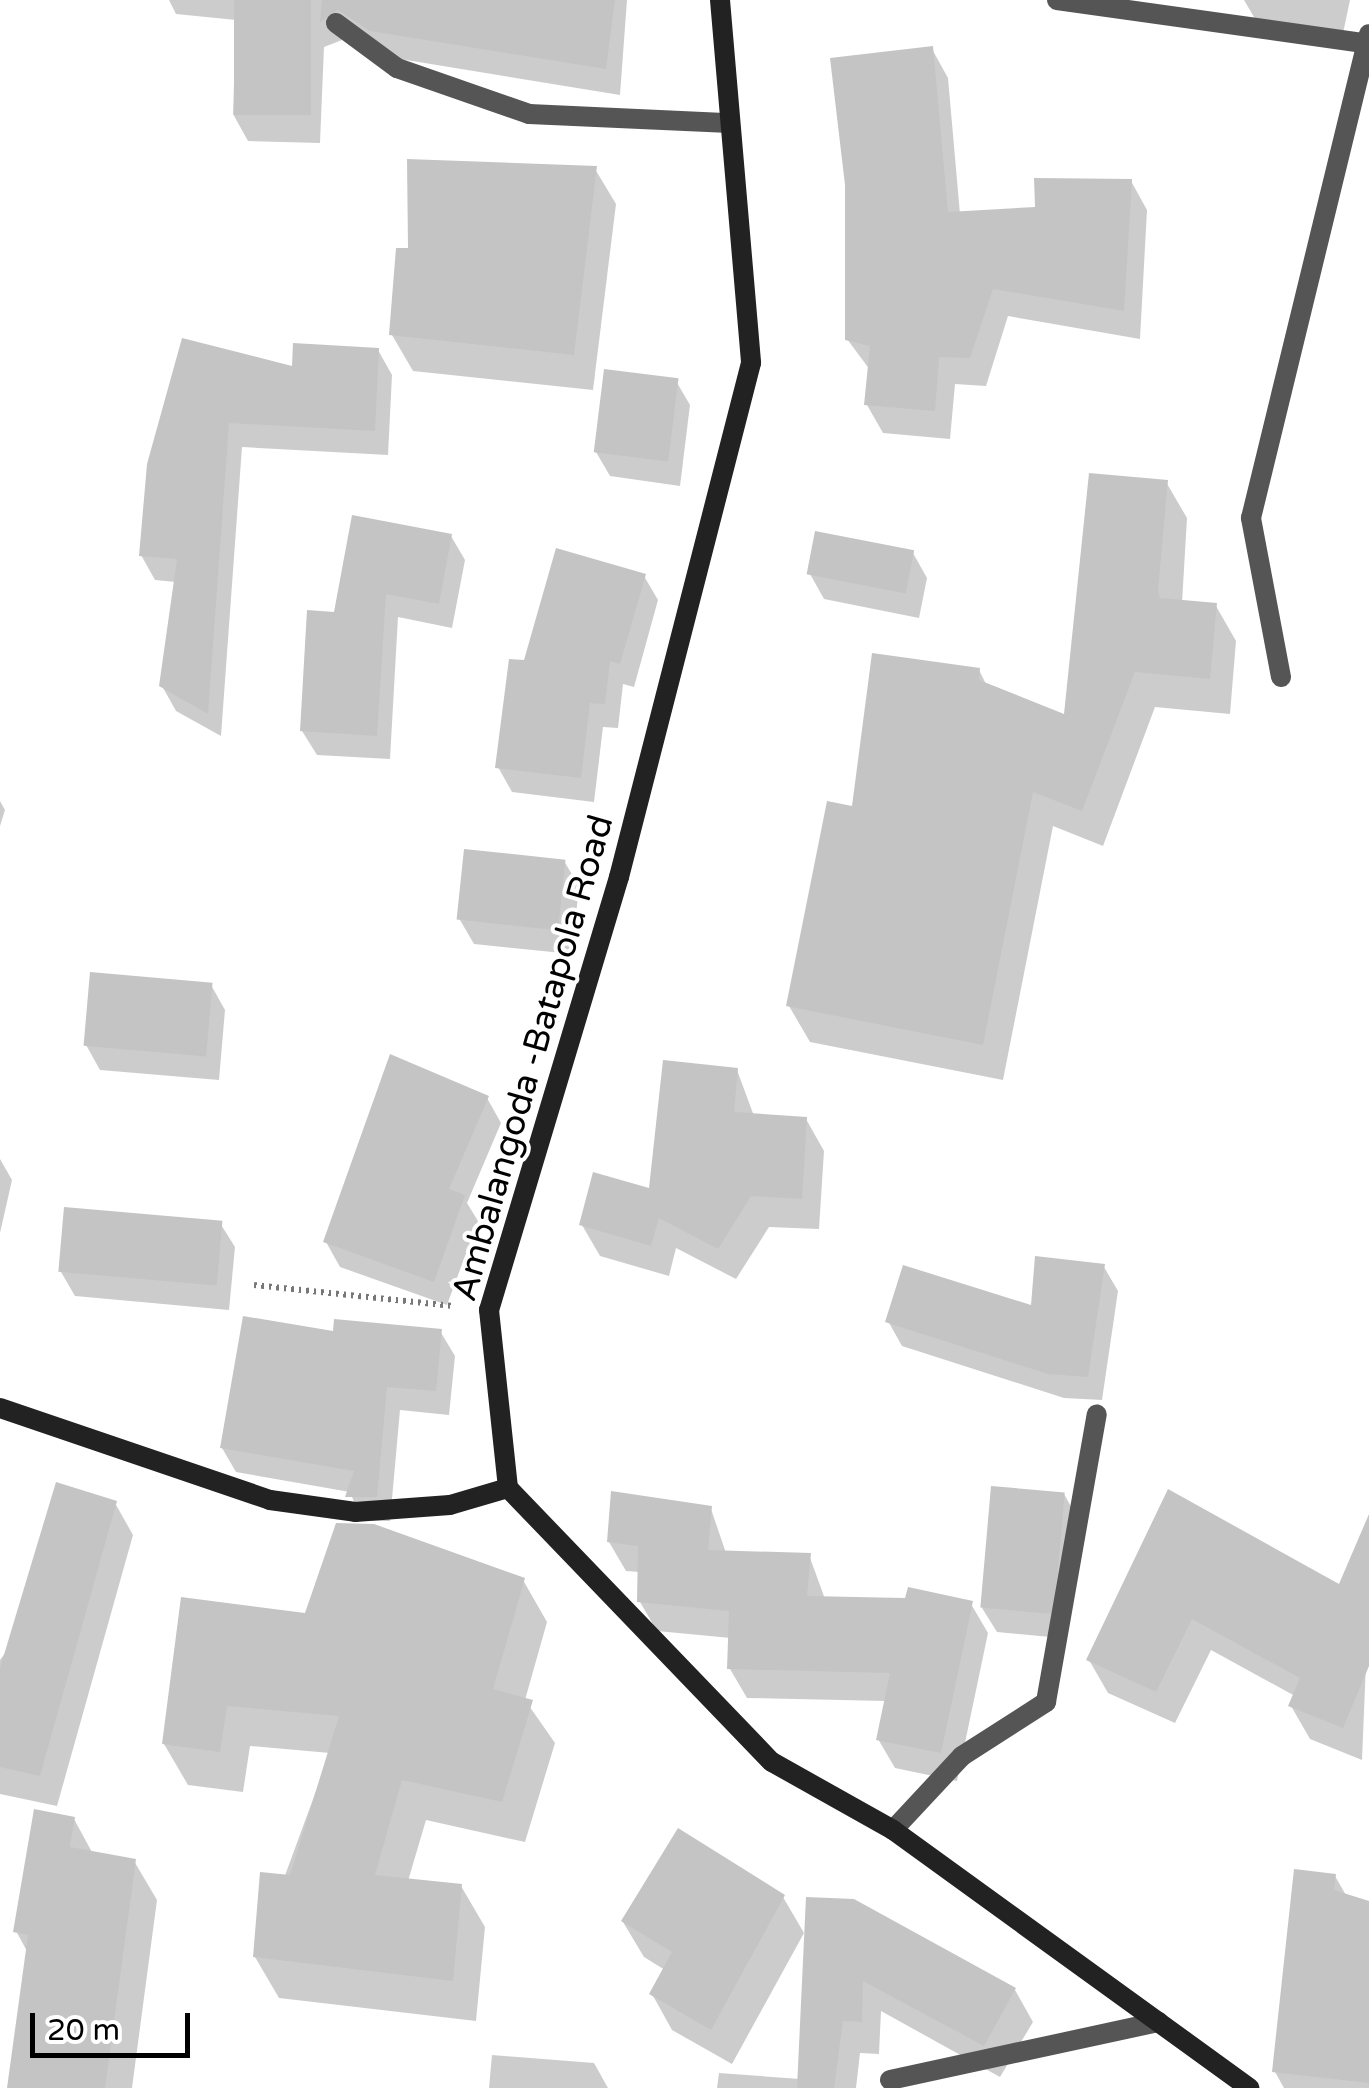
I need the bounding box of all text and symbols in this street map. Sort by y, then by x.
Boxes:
street label: Ambalangoda -Batapola Road [443,810,623,1306]
scale bar [35,1993,195,2055]
text: 20 m [47,2012,120,2049]

